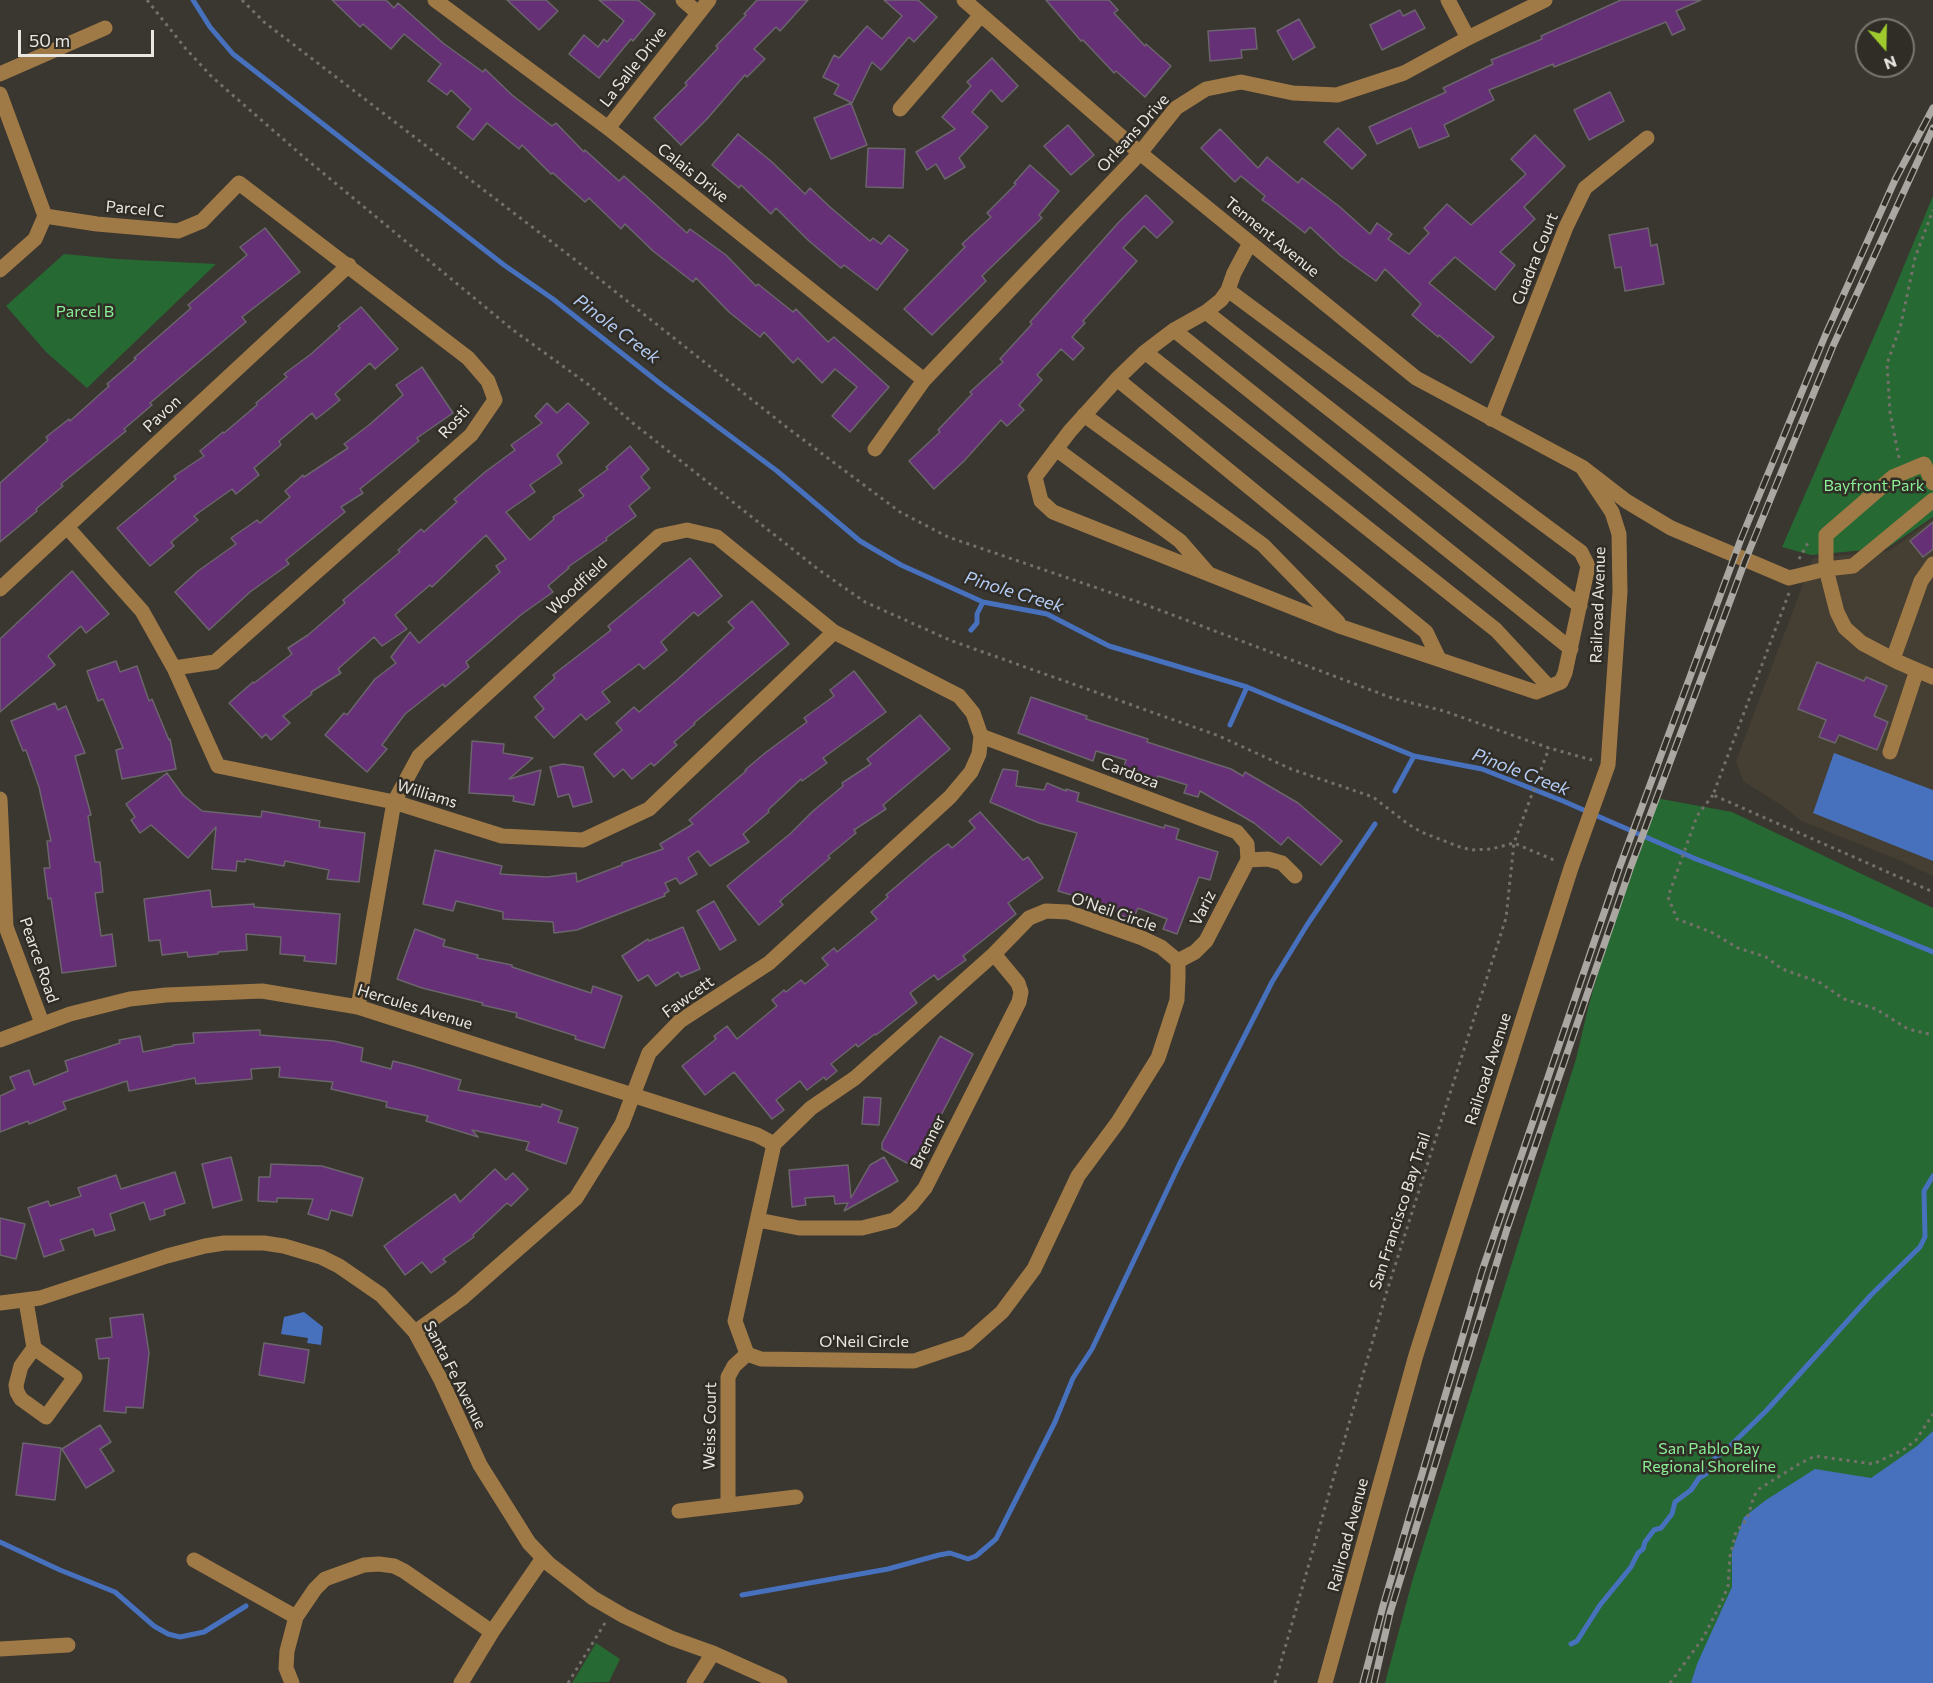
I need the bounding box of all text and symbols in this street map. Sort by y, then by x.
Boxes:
scale bar [21,18,158,56]
north arrow [1855,18,1915,78]
street label: La Salle Drive [596,23,670,111]
text: 50 m [29,29,70,51]
text: N [1882,53,1900,74]
street label: Orleans Drive [1093,90,1173,176]
street label: Calais Drive [654,139,732,207]
street label: Tennent Avenue [1221,193,1323,281]
street label: Parcel C [105,197,165,221]
street label: Cuadra Court [1508,210,1562,308]
water label: Pinole Creek [570,290,664,368]
park label: Parcel B [56,302,114,322]
street label: Pavon [139,392,185,436]
street label: Rosti [434,402,474,442]
park label: Bayfront Park [1823,476,1925,496]
street label: Railroad Avenue [1586,546,1610,664]
street label: Woodfield [543,553,611,619]
water label: Pinole Creek [962,567,1066,617]
water label: Pinole Creek [1469,744,1573,800]
street label: Cardoza [1098,753,1162,793]
street label: Williams [394,776,460,812]
street label: Variz [1186,887,1220,929]
street label: O'Neil Circle [1068,888,1160,936]
street label: Pearce Road [15,915,63,1005]
street label: Fawcett [659,972,717,1022]
street label: Hercules Avenue [355,980,475,1034]
street label: Railroad Avenue [1461,1010,1515,1128]
street label: Brenner [906,1112,950,1172]
street label: San Francisco Bay Trail [1366,1130,1434,1292]
street label: Santa Fe Avenue [420,1318,490,1432]
street label: O'Neil Circle [819,1332,909,1352]
street label: Weiss Court [700,1382,720,1470]
park label: San Pablo Bay Regional Shoreline [1642,1439,1776,1477]
street label: Railroad Avenue [1324,1476,1372,1594]

